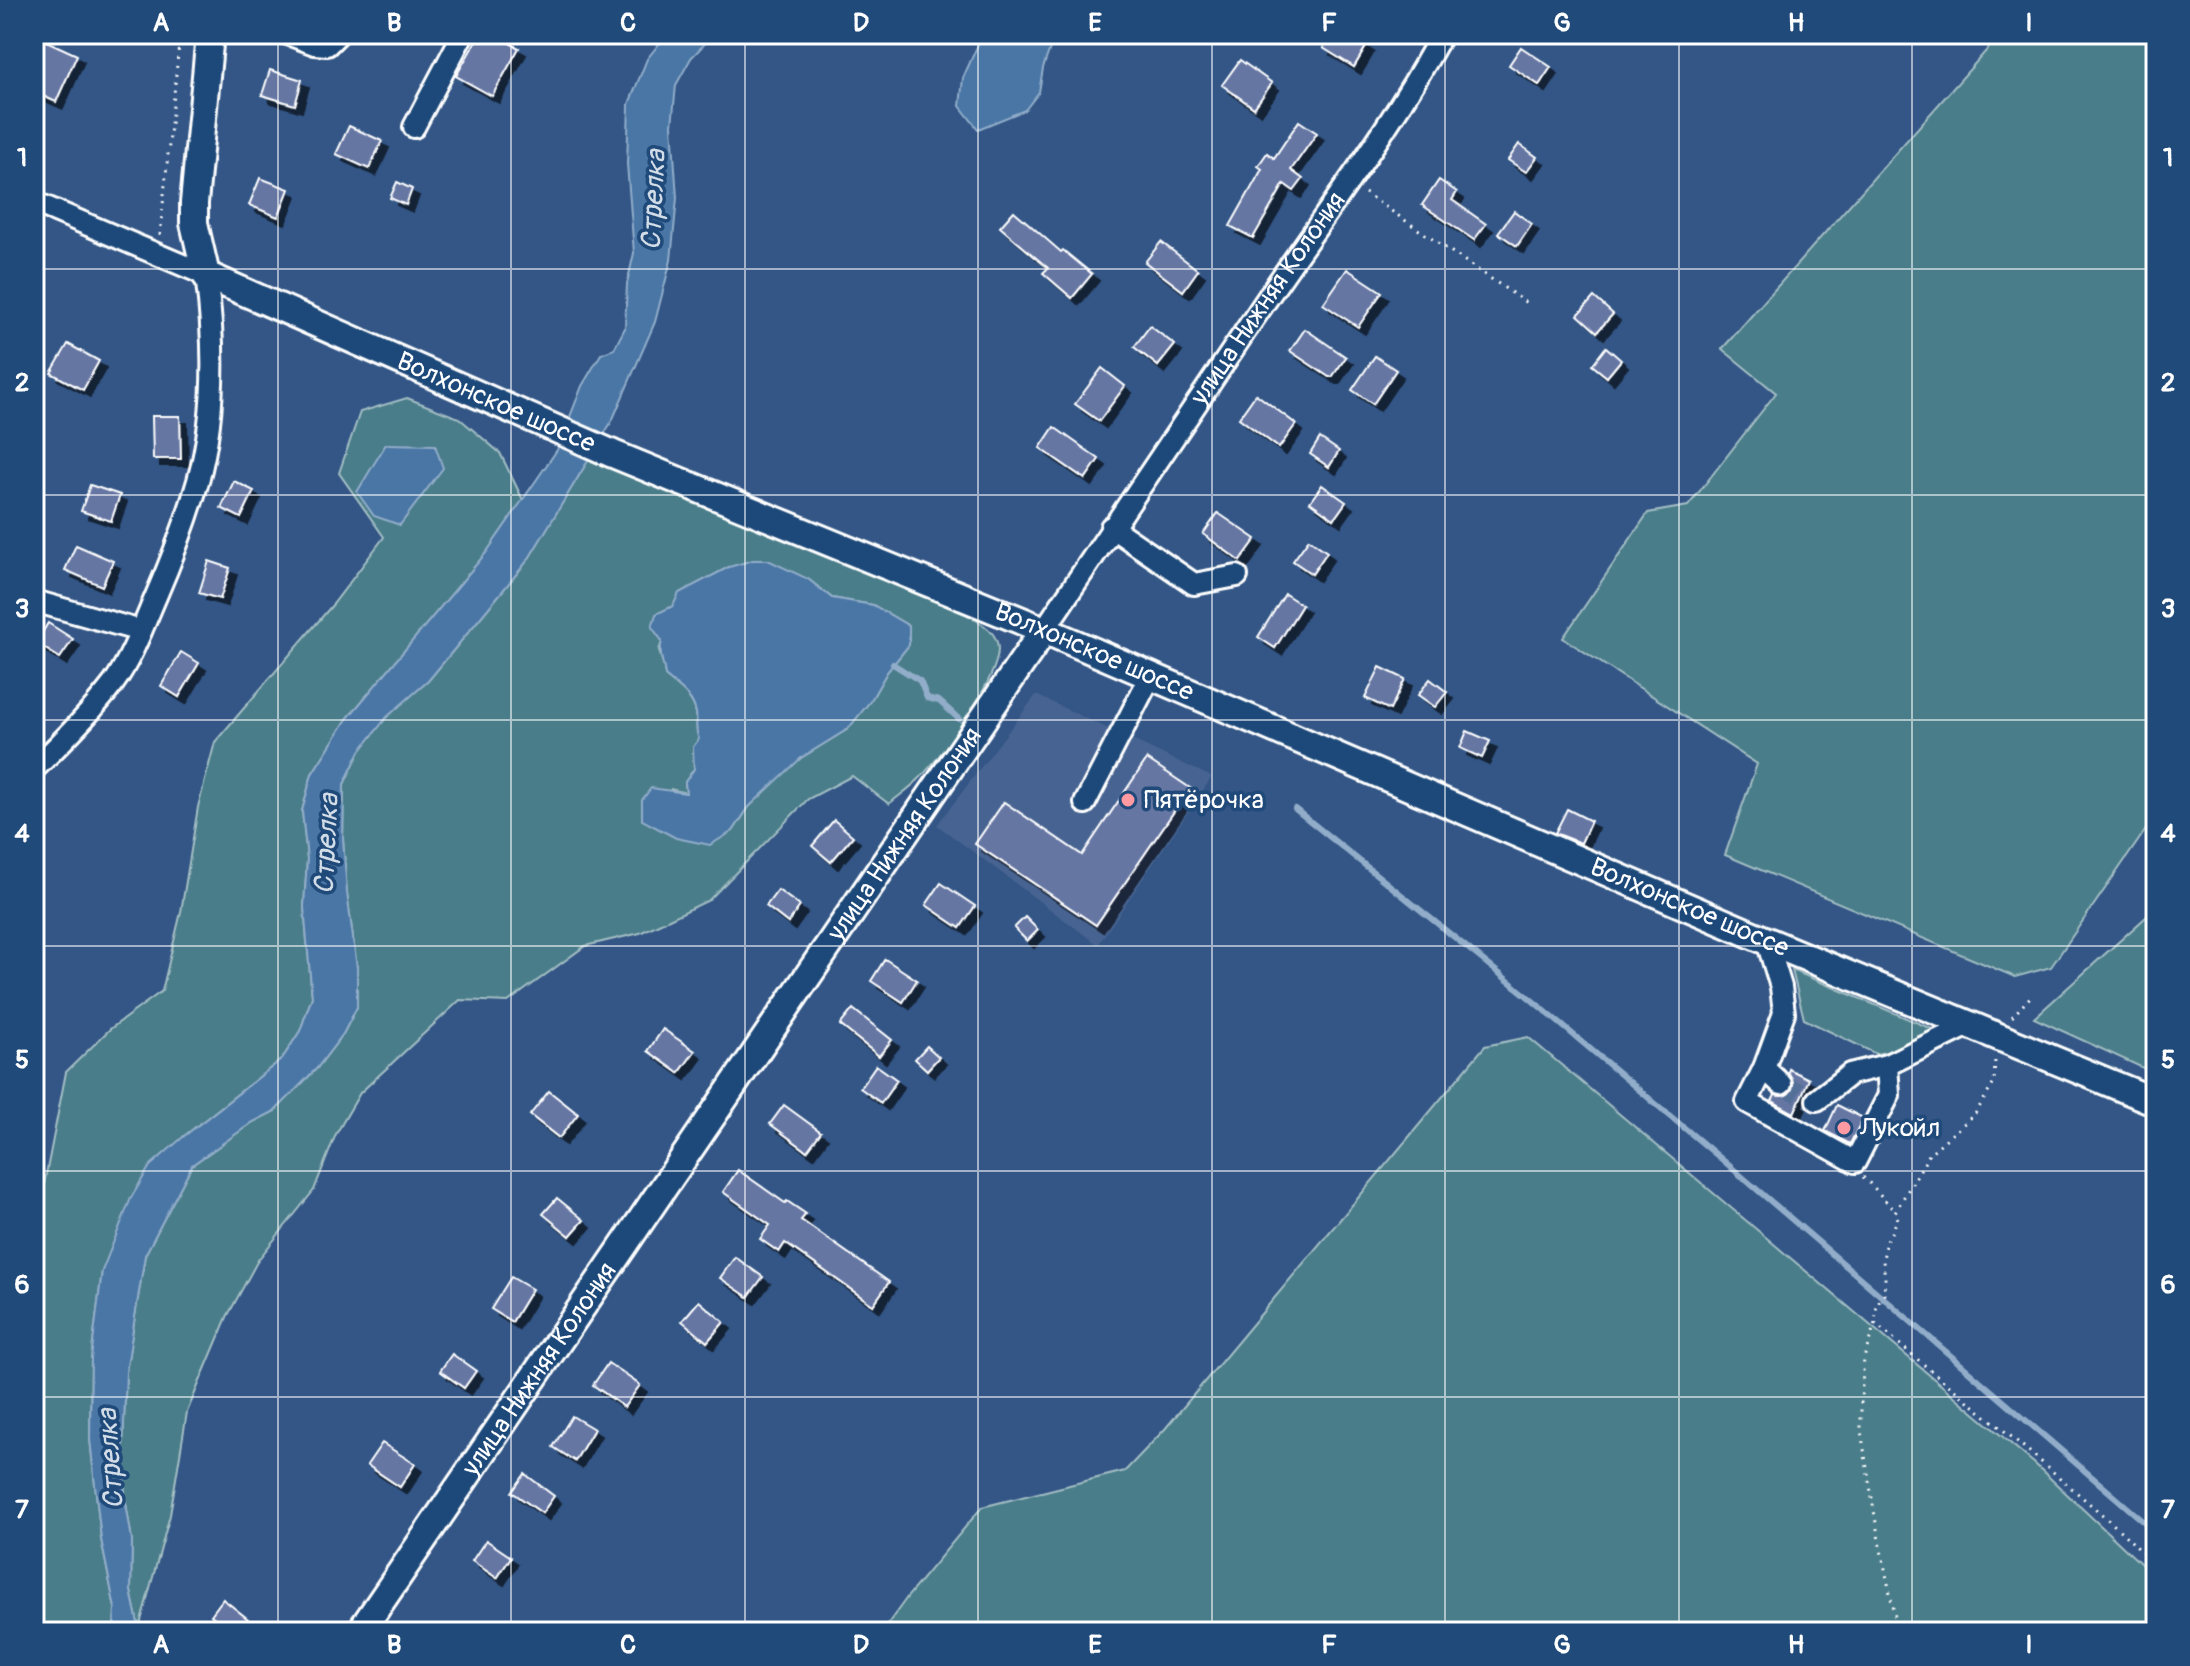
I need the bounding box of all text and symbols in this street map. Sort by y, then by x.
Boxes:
text: A [153,7,170,39]
text: B [387,7,401,39]
text: C [620,7,636,39]
text: D [853,7,869,39]
text: E [1088,7,1102,39]
text: F [1321,7,1337,39]
text: G [1553,7,1571,39]
text: H [1788,7,1804,39]
text: I [2025,7,2033,39]
text: 1 [17,142,27,174]
text: 1 [2163,142,2173,174]
water label: Стрелка [634,147,674,251]
street label: улица Нижняя Колония [1183,186,1352,412]
street label: Волхонское шоссе [392,345,600,460]
text: 2 [15,367,29,399]
text: 2 [2161,367,2175,399]
text: 3 [15,593,29,625]
text: 3 [2161,593,2175,625]
street label: Волхонское шоссе [990,596,1199,708]
street label: улица Нижняя Колония [820,721,989,948]
place label: Пятёрочка [1144,784,1264,816]
water label: Стрелка [307,791,347,895]
marker: Пятёрочка [1119,791,1137,809]
text: 4 [14,818,30,850]
text: 4 [2160,818,2176,850]
street label: Волхонское шоссе [1585,851,1794,964]
text: 5 [15,1044,29,1076]
text: 5 [2161,1044,2175,1076]
place label: Лукойл [1859,1112,1940,1144]
marker: Лукойл [1835,1119,1853,1137]
street label: улица Нижняя Колония [455,1256,623,1483]
text: 6 [14,1269,30,1301]
text: 6 [2160,1269,2176,1301]
water label: Стрелка [90,1406,132,1510]
text: 7 [15,1494,29,1526]
text: 7 [2161,1494,2175,1526]
text: A [153,1629,170,1661]
text: B [387,1629,401,1661]
text: C [620,1629,636,1661]
text: D [853,1629,869,1661]
text: E [1088,1629,1102,1661]
text: F [1321,1629,1337,1661]
text: G [1553,1629,1571,1661]
text: H [1788,1629,1804,1661]
text: I [2025,1629,2033,1661]

